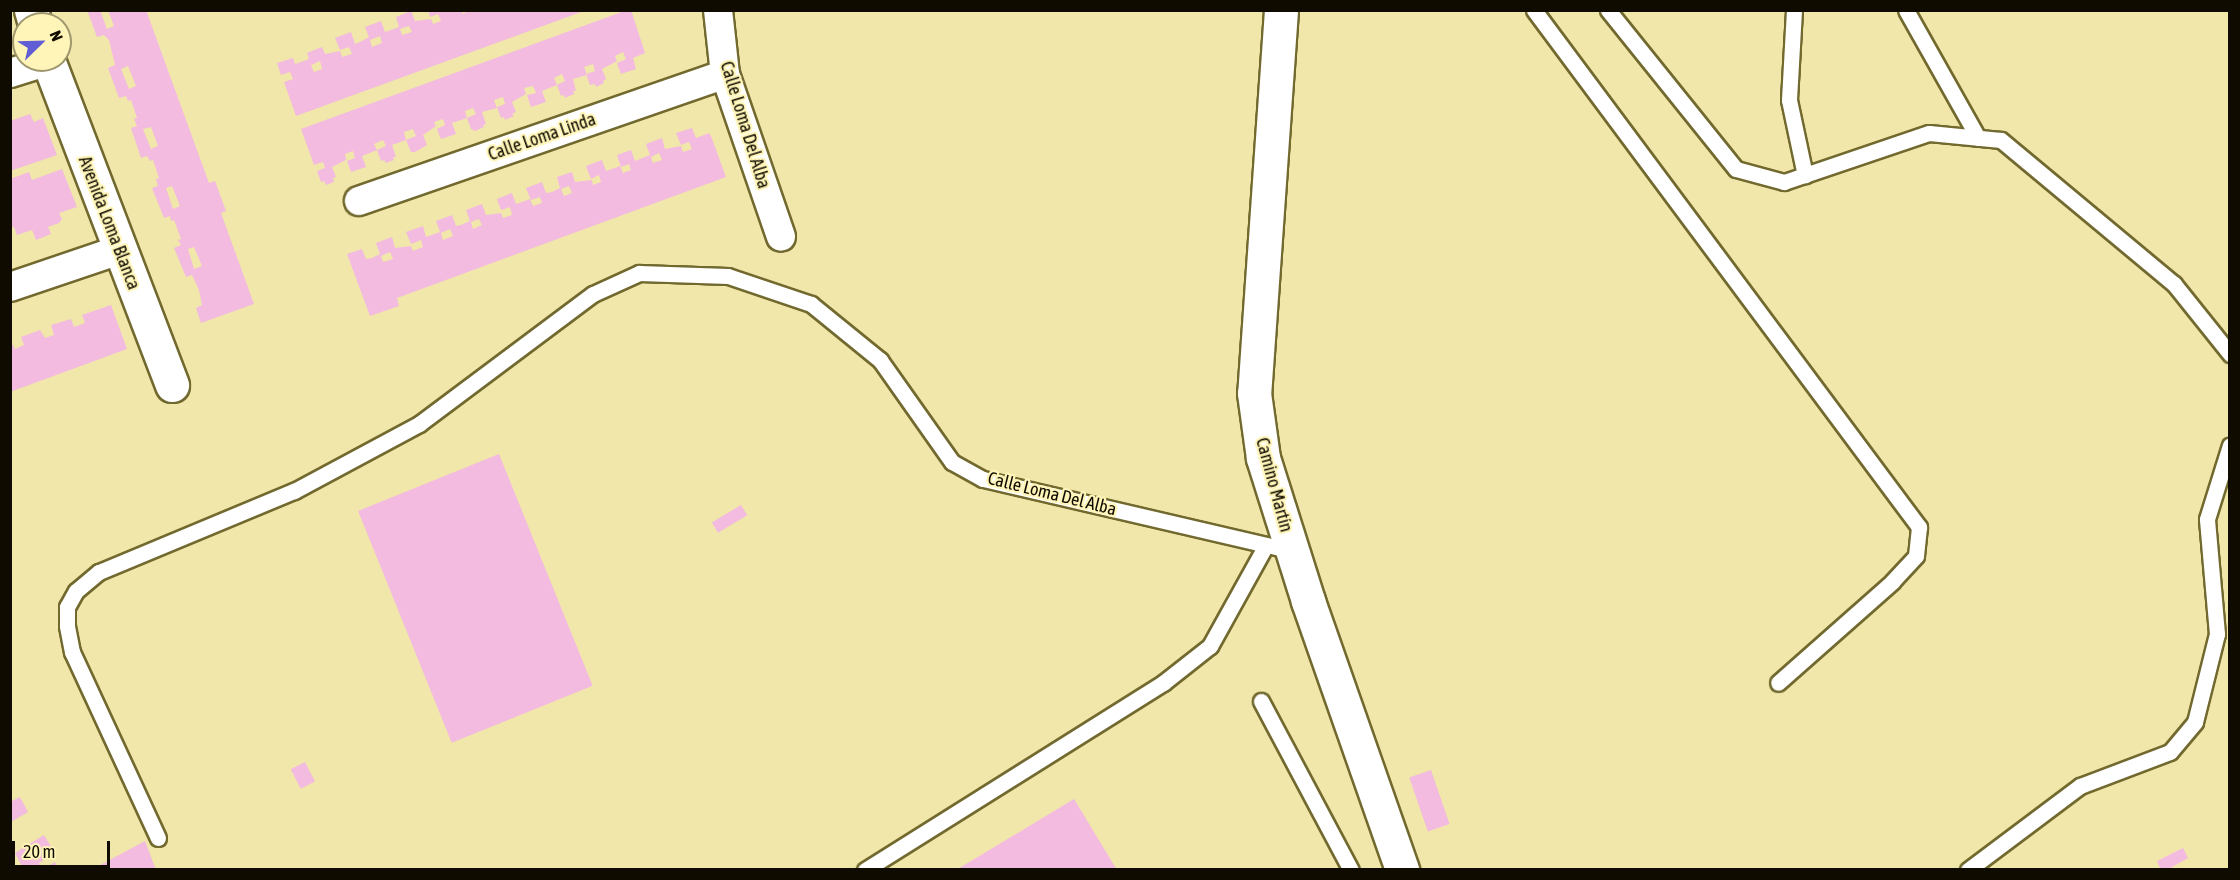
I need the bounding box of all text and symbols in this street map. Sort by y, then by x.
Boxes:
north arrow [12,12,72,72]
text: N [47,28,67,44]
street label: Calle Loma Del Alba [715,59,775,191]
street label: Calle Loma Linda [485,108,599,166]
street label: Avenida Loma Blanca [74,153,144,293]
street label: Camino Martín [1251,435,1297,535]
street label: Calle Loma Del Alba [986,468,1118,520]
scale bar [15,829,112,867]
text: 20 m [23,841,55,862]

